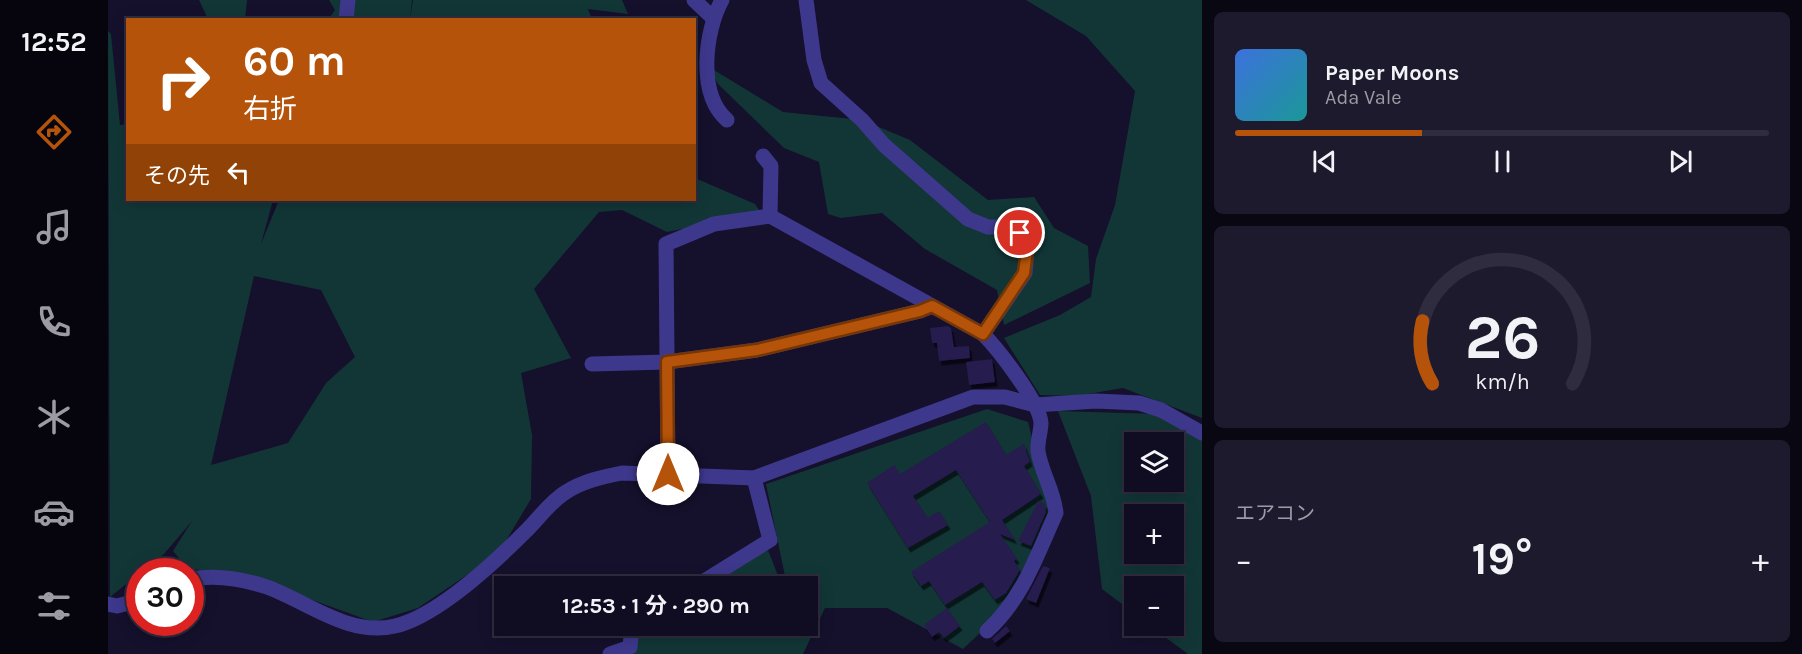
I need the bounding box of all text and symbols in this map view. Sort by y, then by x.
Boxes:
text: 12:52 [21,26,87,58]
text: 60 m [243,36,346,86]
icon: right [144,42,222,120]
text: Paper Moons [1325,60,1459,86]
text: Ada Vale [1325,86,1402,109]
text: 右折 [243,93,297,125]
icon: directions [33,111,75,153]
icon: previous [1308,145,1341,178]
icon: pause [1486,145,1519,178]
icon: next [1664,145,1697,178]
icon: left [222,156,255,189]
text: その先 [144,163,210,189]
icon: music [33,206,75,248]
pin [994,207,1045,258]
icon: arrive [1003,216,1036,249]
icon: phone [33,301,75,343]
text: 26 [1464,301,1540,374]
text: km/h [1475,369,1529,394]
icon: climate [33,396,75,438]
map controls [1124,432,1184,636]
button: layers [1124,432,1184,492]
position arrow [636,442,700,506]
icon: car [33,491,75,533]
text: エアコン [1235,502,1315,525]
button: + [1124,504,1184,564]
text: 19° [1472,533,1532,585]
text: − [1235,541,1252,579]
text: + [1752,541,1769,579]
speed limit sign: 30 [126,558,204,636]
button: − [1124,576,1184,636]
icon: filters [33,585,75,627]
text: 12:53 · 1 分 · 290 m [562,593,750,619]

